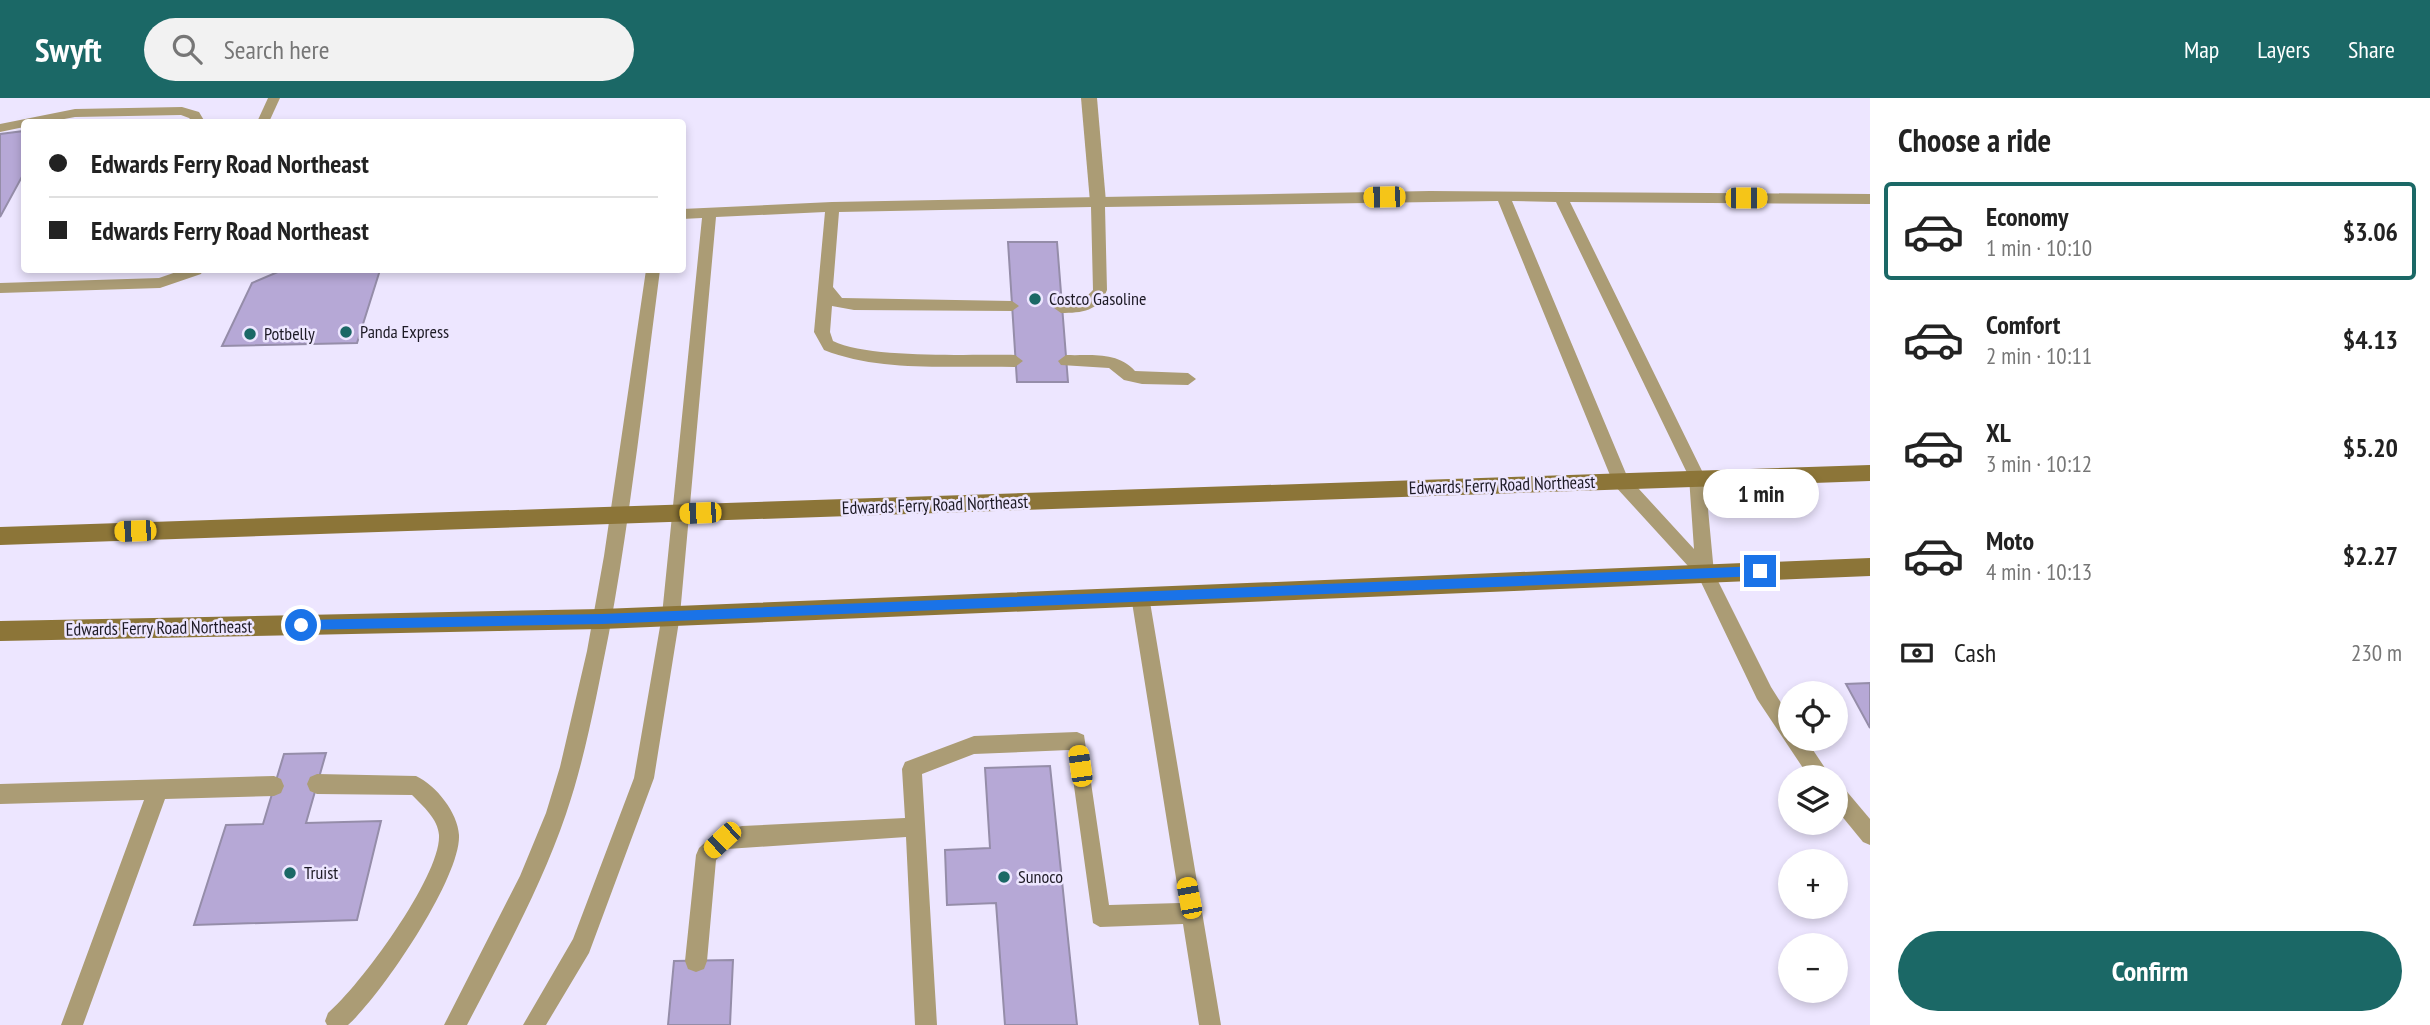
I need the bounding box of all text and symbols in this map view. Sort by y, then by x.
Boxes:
search box [144,18,634,81]
text: Swyft [35,28,102,71]
icon: search [168,30,206,68]
text: Search here [224,33,329,66]
text: Map [2184,34,2219,65]
text: Layers [2257,34,2310,65]
text: Share [2348,34,2395,65]
text: Choose a ride [1898,119,2051,161]
text: Edwards Ferry Road Northeast [91,147,369,180]
car [1363,186,1406,208]
car [1726,188,1768,209]
icon: car [1902,200,1965,263]
text: Economy [1986,200,2068,233]
text: Edwards Ferry Road Northeast [91,214,369,247]
text: $3.06 [2343,215,2398,248]
text: 1 min · 10:10 [1986,233,2092,262]
place label: Costco Gasoline [1049,287,1146,310]
marker: Costco Gasoline [1027,291,1043,307]
icon: car [1902,308,1965,371]
text: Comfort [1986,308,2060,341]
place label: Panda Express [360,320,449,343]
place label: Potbelly [264,322,315,345]
text: $4.13 [2343,323,2398,356]
marker: Panda Express [338,324,354,340]
marker: Potbelly [242,326,258,342]
text: 2 min · 10:11 [1986,341,2092,370]
icon: car [1902,416,1965,479]
text: XL [1986,416,2011,449]
text: $5.20 [2343,431,2398,464]
text: 3 min · 10:12 [1986,449,2092,478]
street label: Edwards Ferry Road Northeast [1408,470,1596,499]
callout: 1 min [1702,470,1818,518]
text: 1 min [1738,479,1784,508]
street label: Edwards Ferry Road Northeast [841,490,1029,519]
car [679,502,722,524]
car [114,520,157,542]
icon: car [1902,524,1965,587]
text: Moto [1986,524,2034,557]
text: $2.27 [2343,539,2398,572]
route end [1744,555,1776,587]
text: 4 min · 10:13 [1986,557,2092,586]
route start [285,609,317,641]
street label: Edwards Ferry Road Northeast [65,614,253,641]
icon: cash [1898,634,1936,672]
text: Cash [1954,636,1996,669]
text: 230 m [2351,638,2402,667]
map controls [1778,681,1848,1003]
button: locate [1778,681,1848,751]
car [1067,744,1094,788]
button: layers [1778,765,1848,835]
car [700,818,745,862]
button: + [1778,849,1848,919]
place label: Truist [304,861,338,884]
marker: Truist [282,865,298,881]
place label: Sunoco [1018,865,1063,888]
marker: Sunoco [996,869,1012,885]
car [1175,875,1204,921]
button: Confirm [1898,931,2402,1011]
button: − [1778,933,1848,1003]

